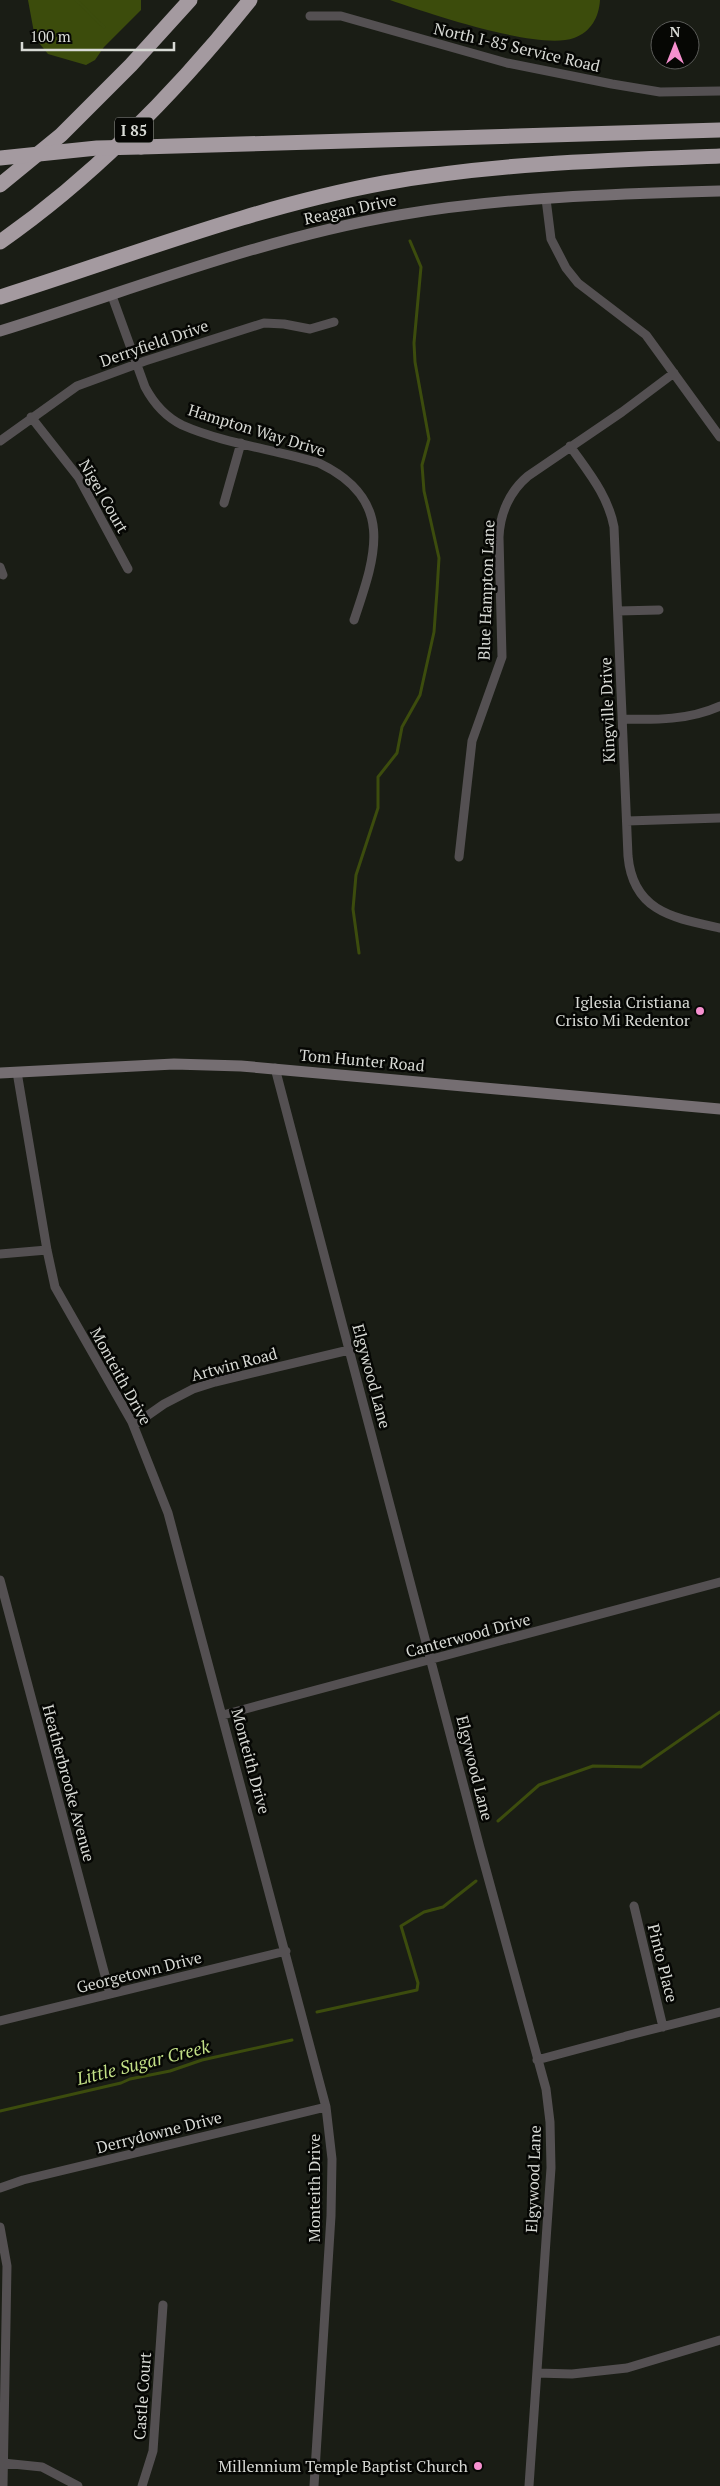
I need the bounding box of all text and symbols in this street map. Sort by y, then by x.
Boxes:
street label: North I-85 Service Road [432,17,602,77]
scale bar [22,20,175,52]
north arrow [650,20,700,70]
text: N [670,22,681,41]
text: 100 m [30,26,71,46]
road number: I 85 [115,118,153,142]
street label: Reagan Drive [302,188,398,230]
street label: Derryfield Drive [97,314,211,372]
street label: Hampton Way Drive [186,399,328,461]
street label: Nigel Court [74,455,134,537]
street label: Blue Hampton Lane [473,519,499,661]
street label: Kingville Drive [594,657,620,763]
place label: Iglesia Cristiana Cristo Mi Redentor [555,991,691,1031]
marker: Iglesia Cristiana Cristo Mi Redentor [694,1005,706,1017]
street label: Tom Hunter Road [299,1044,426,1076]
street label: Elgywood Lane [347,1321,397,1431]
street label: Monteith Drive [85,1323,157,1429]
street label: Artwin Road [188,1342,280,1386]
street label: Canterwood Drive [403,1608,533,1662]
street label: Heatherbrooke Avenue [37,1702,101,1864]
street label: Monteith Drive [226,1706,276,1816]
street label: Elgywood Lane [451,1713,499,1823]
street label: Pinto Place [643,1921,683,2005]
street label: Georgetown Drive [74,1946,204,1998]
water label: Little Sugar Creek [73,2034,213,2090]
street label: Derrydowne Drive [94,2106,224,2158]
street label: Elgywood Lane [520,2125,546,2233]
street label: Monteith Drive [303,2134,325,2242]
street label: Castle Court [128,2351,156,2441]
place label: Millennium Temple Baptist Church [218,2455,469,2477]
marker: Millennium Temple Baptist Church [472,2460,484,2472]

